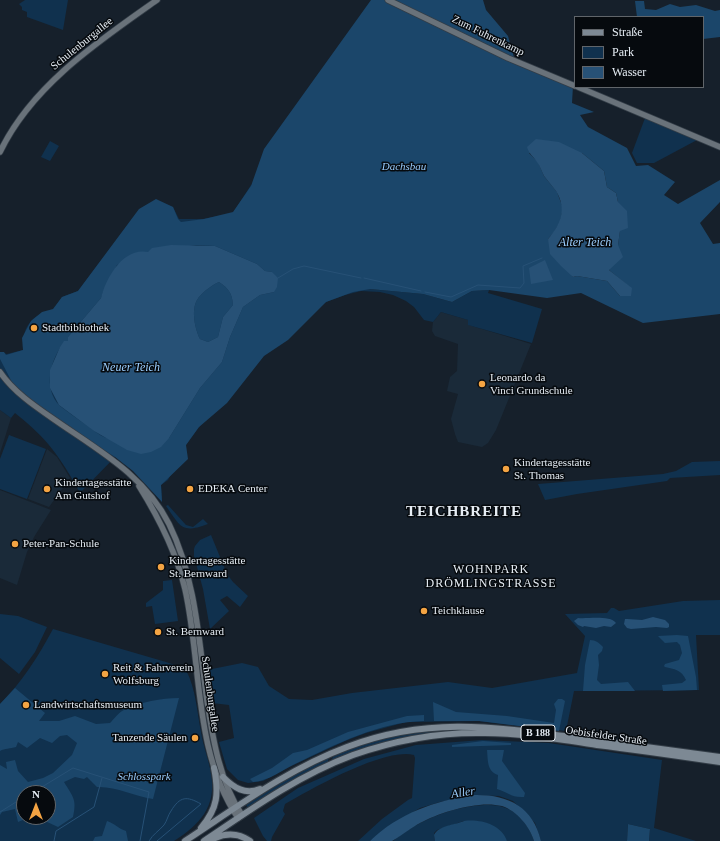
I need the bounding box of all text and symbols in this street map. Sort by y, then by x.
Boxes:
street label: Zum Fuhrenkamp [450,13,526,59]
street label: Schulenburgallee [48,15,116,73]
legend [574,16,704,88]
text: Straße [612,25,643,39]
text: Park [612,45,634,59]
text: Wasser [612,65,646,79]
park label: Dachsbau [382,160,426,174]
water label: Alter Teich [559,236,611,250]
place label: Stadtbibliothek [42,321,109,335]
marker: Stadtbibliothek [29,323,39,333]
water label: Neuer Teich [102,361,160,375]
place label: Leonardo da Vinci Grundschule [490,371,573,397]
marker: Leonardo da Vinci Grundschule [477,379,487,389]
place label: Kindertagesstätte St. Thomas [514,456,590,482]
marker: Kindertagesstätte St. Thomas [501,464,511,474]
place label: Kindertagesstätte Am Gutshof [55,476,131,502]
place label: EDEKA Center [198,482,267,496]
marker: Kindertagesstätte Am Gutshof [42,484,52,494]
marker: EDEKA Center [185,484,195,494]
district label: TEICHBREITE [406,503,522,521]
place label: Peter-Pan-Schule [23,537,99,551]
marker: Peter-Pan-Schule [10,539,20,549]
place label: Kindertagesstätte St. Bernward [169,554,245,580]
marker: Kindertagesstätte St. Bernward [156,562,166,572]
district label: WOHNPARK DRÖMLINGSTRASSE [425,563,557,591]
place label: Teichklause [432,604,484,618]
marker: Teichklause [419,606,429,616]
place label: St. Bernward [166,625,224,639]
marker: St. Bernward [153,627,163,637]
street label: Schulenburgallee [198,655,222,733]
place label: Reit & Fahrverein Wolfsburg [113,661,193,687]
marker: Reit & Fahrverein Wolfsburg [100,669,110,679]
place label: Landwirtschaftsmuseum [34,698,142,712]
marker: Landwirtschaftsmuseum [21,700,31,710]
street label: Oebisfelder Straße [564,724,648,748]
road number: B 188 [521,725,555,741]
place label: Tanzende Säulen [112,731,187,745]
marker: Tanzende Säulen [190,733,200,743]
park label: Schlosspark [117,770,171,784]
water label: Aller [450,784,476,802]
north arrow [16,785,56,825]
text: N [32,788,40,800]

